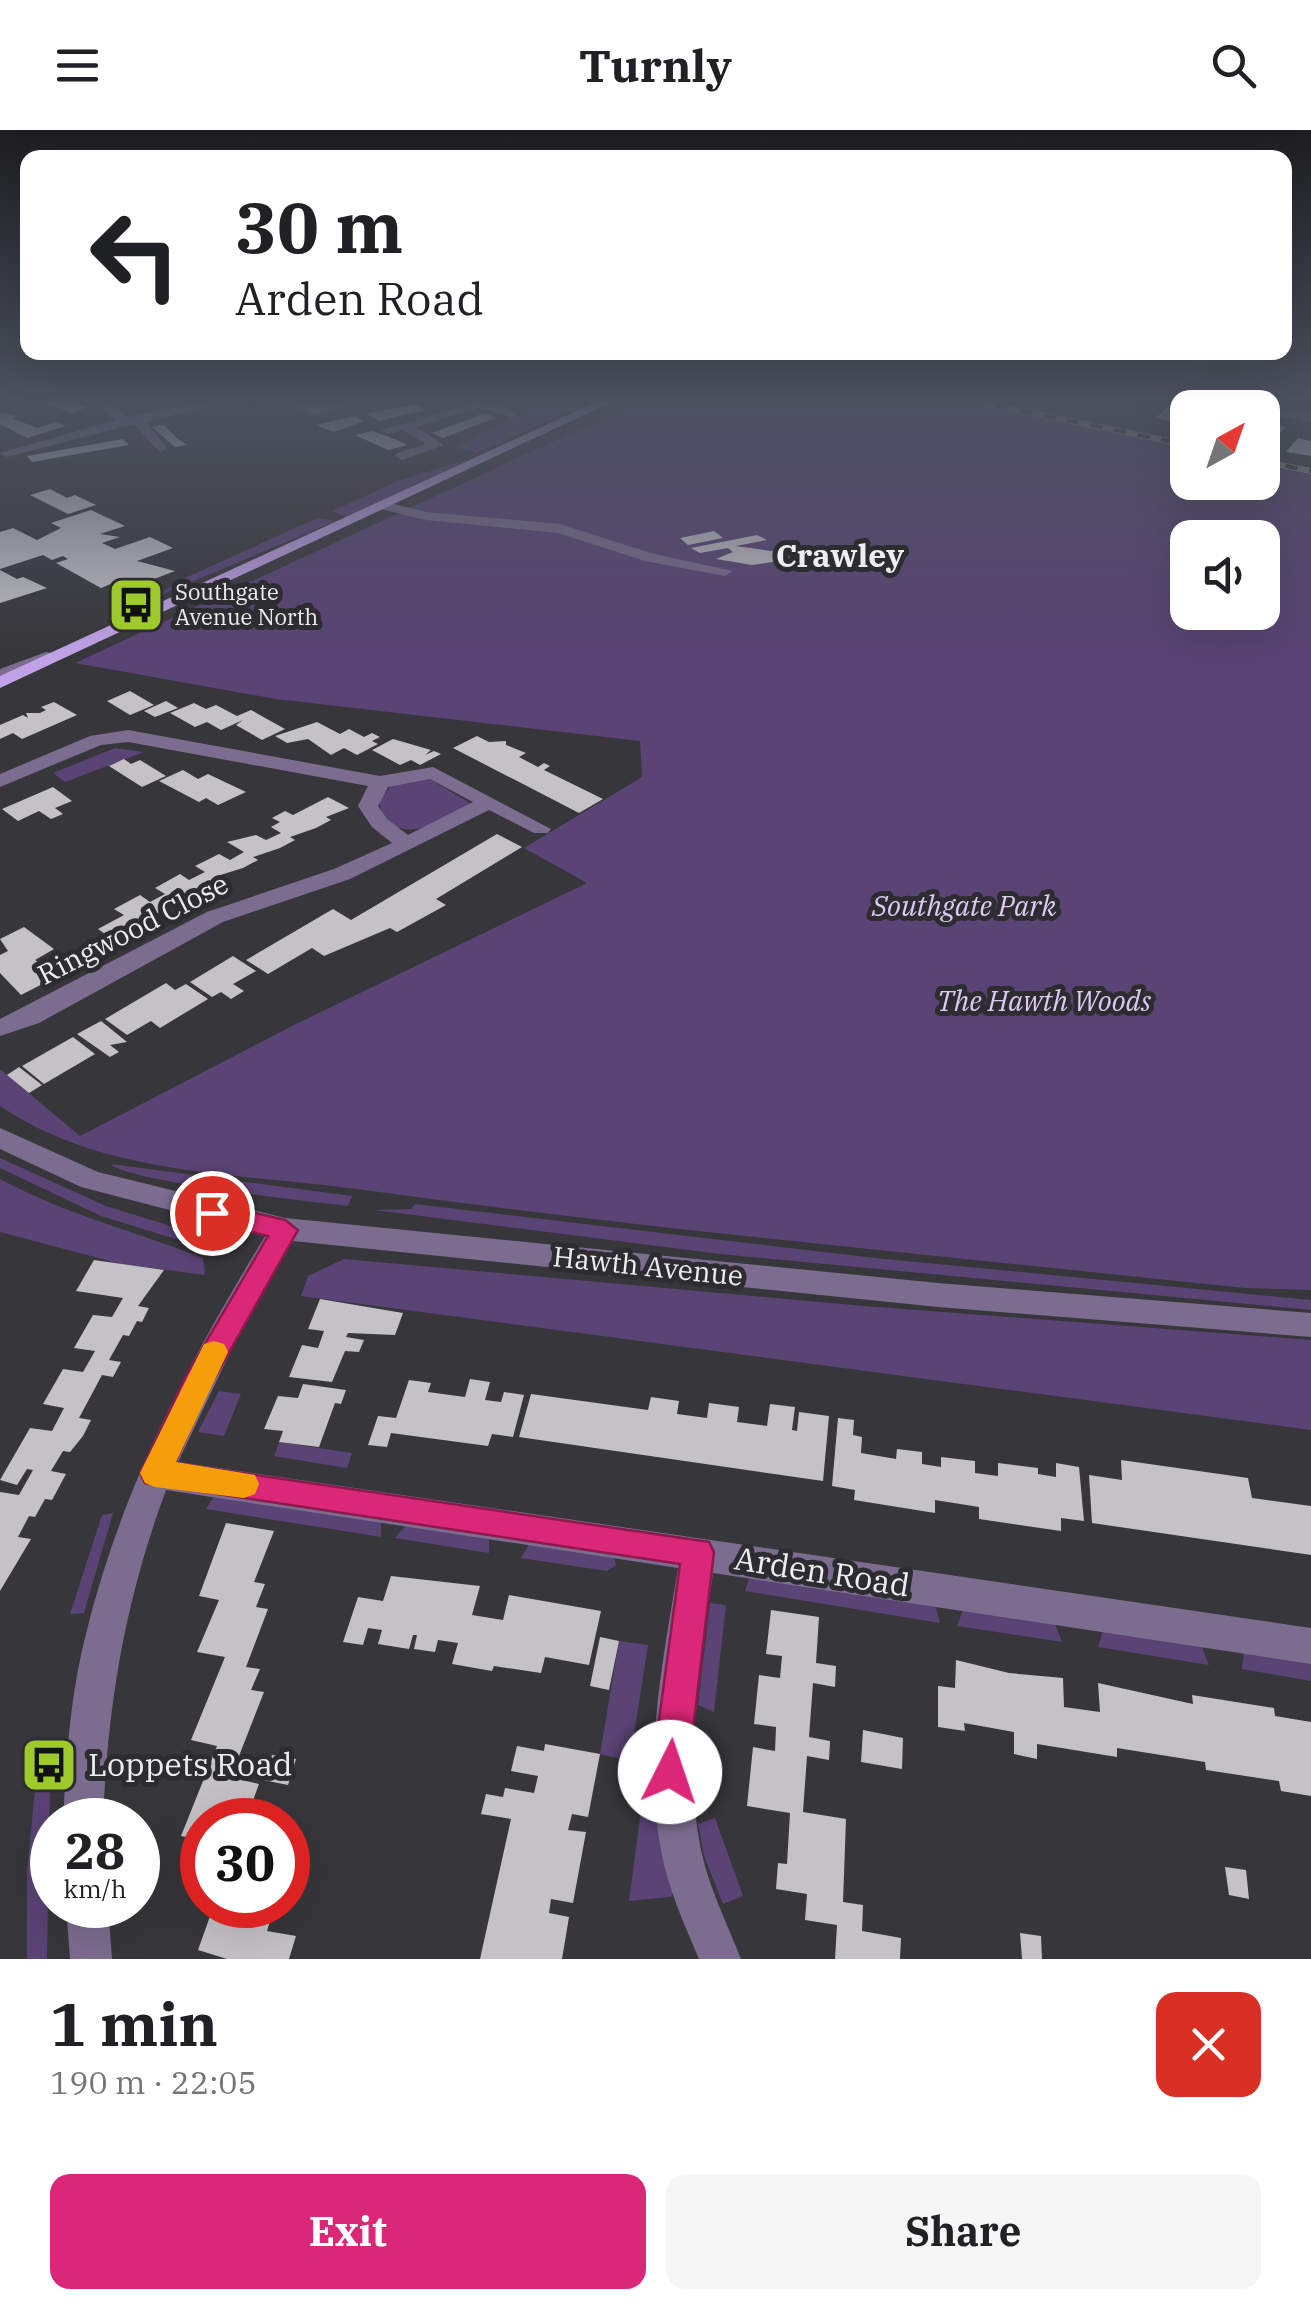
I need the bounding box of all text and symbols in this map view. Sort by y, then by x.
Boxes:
text: Turnly [579,36,732,94]
icon: menu [50,38,105,93]
icon: search [1206,38,1261,93]
text: 30 m [235,181,403,272]
icon: left [70,190,200,320]
text: Arden Road [235,269,484,327]
north arrow [1170,390,1280,500]
map controls [1170,390,1280,630]
button: sound [1170,520,1280,630]
district label: Crawley [776,534,905,576]
bus stop icon: Southgate Avenue North [106,575,166,635]
place label: Southgate Avenue North [175,577,318,631]
street label: Ringwood Close [31,865,234,993]
park label: Southgate Park [871,887,1056,924]
park label: The Hawth Woods [937,982,1152,1019]
pin [170,1171,255,1256]
icon: arrive [185,1186,240,1241]
street label: Hawth Avenue [551,1237,745,1294]
street label: Arden Road [731,1536,913,1606]
position arrow [618,1720,722,1824]
bus stop icon: Loppets Road [19,1735,79,1795]
place label: Loppets Road [88,1743,292,1785]
speed limit sign: 30 [180,1798,310,1928]
text: 28 [65,1818,125,1883]
text: km/h [63,1872,127,1905]
text: 1 min [50,1984,218,2063]
button: close [1156,1992,1261,2097]
text: 190 m · 22:05 [50,2061,257,2103]
button: Exit [50,2174,646,2289]
button: Share [666,2174,1261,2289]

